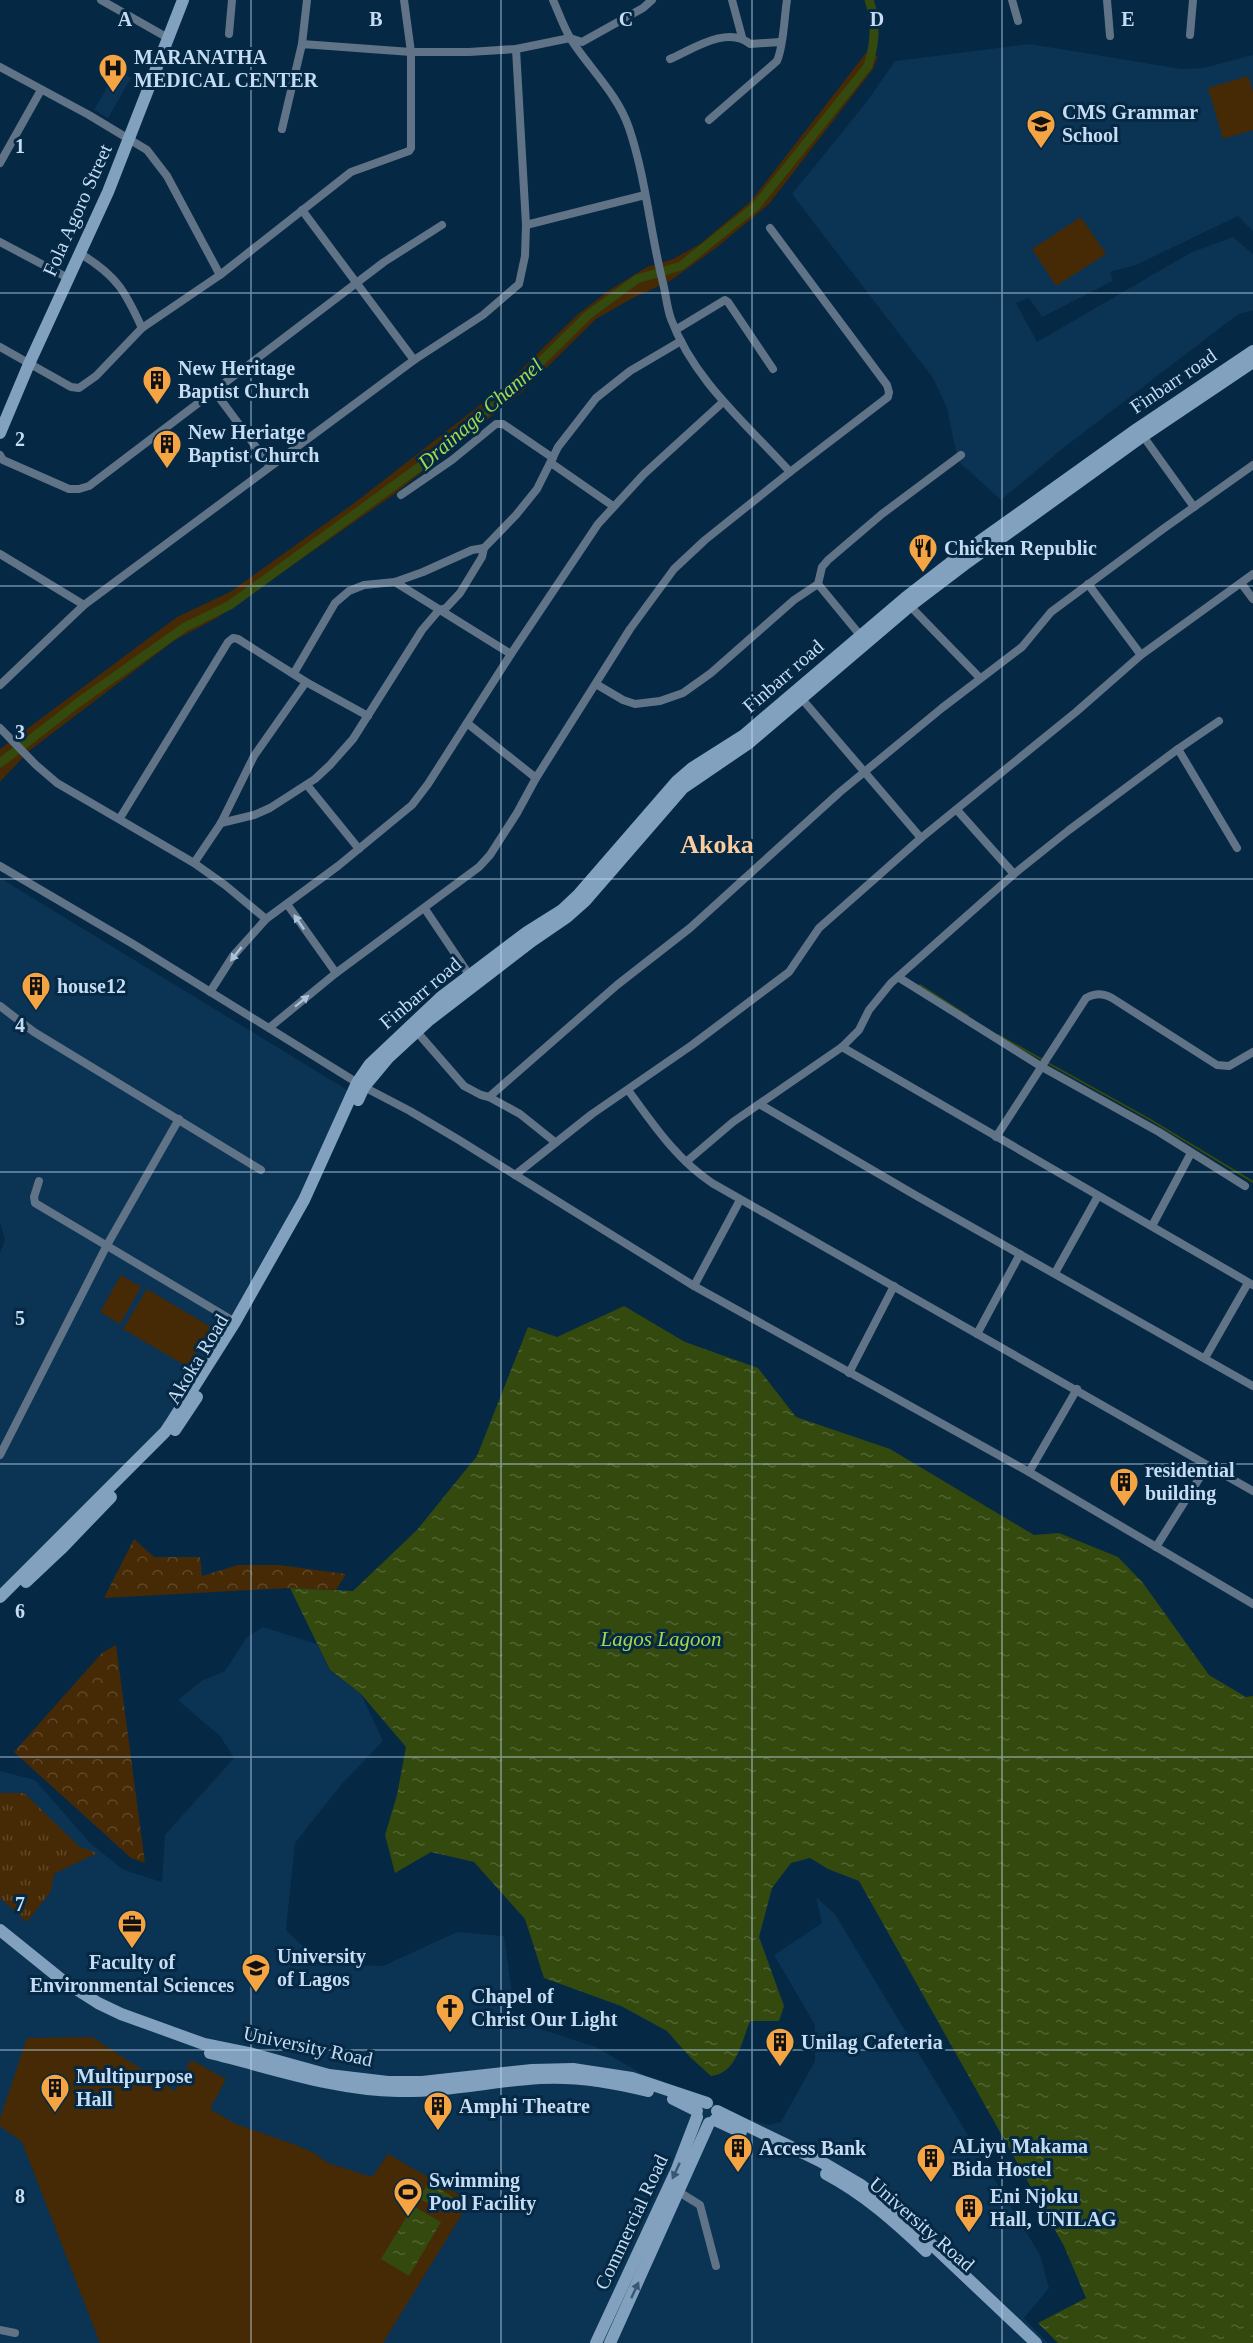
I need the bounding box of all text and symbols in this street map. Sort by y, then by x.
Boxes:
text: A [118,8,133,30]
text: B [369,8,383,30]
text: C [619,8,633,30]
text: D [870,8,884,30]
text: E [1121,8,1135,30]
place label: MARANATHA MEDICAL CENTER [134,46,318,91]
hospital icon: MARANATHA MEDICAL CENTER [97,52,129,94]
place label: CMS Grammar School [1062,101,1198,146]
school or university icon: CMS Grammar School [1025,108,1057,150]
text: 1 [15,135,25,157]
street label: Fola Agoro Street [38,140,117,280]
street label: Finbarr road [1126,344,1220,418]
water label: Drainage Channel [412,353,547,475]
place label: New Heritage Baptist Church [178,357,309,403]
building icon: New Heritage Baptist Church [141,364,173,406]
place label: New Heriatge Baptist Church [188,421,319,467]
text: 2 [15,428,25,450]
building icon: New Heriatge Baptist Church [151,428,183,470]
restaurant icon: Chicken Republic [907,532,939,574]
place label: Chicken Republic [944,537,1097,560]
street label: Finbarr road [738,635,828,717]
text: 3 [15,721,25,743]
district label: Akoka [680,830,754,859]
one-way arrow [293,914,305,930]
one-way arrow [231,946,243,961]
street label: Finbarr road [375,953,465,1033]
building icon: house12 [20,970,52,1012]
place label: house12 [57,975,126,997]
one-way arrow [294,994,310,1007]
text: 4 [15,1014,25,1036]
text: 5 [15,1307,25,1329]
street label: Akoka Road [162,1310,232,1408]
place label: residential building [1145,1459,1235,1505]
building icon: residential building [1108,1466,1140,1508]
text: 6 [15,1600,25,1622]
water label: Lagos Lagoon [600,1627,721,1651]
text: 7 [15,1893,25,1915]
office icon: Faculty of Environmental Sciences [116,1908,148,1950]
place label: University of Lagos [277,1945,366,1991]
place label: Faculty of Environmental Sciences [30,1951,235,1996]
school or university icon: University of Lagos [240,1952,272,1994]
place label: Chapel of Christ Our Light [471,1985,618,2031]
church icon: Chapel of Christ Our Light [434,1992,466,2034]
street label: University Road [241,2022,375,2071]
building icon: Unilag Cafeteria [764,2026,796,2068]
place label: Unilag Cafeteria [801,2031,943,2054]
place label: Multipurpose Hall [76,2065,193,2110]
building icon: Multipurpose Hall [39,2072,71,2114]
building icon: Amphi Theatre [422,2090,454,2132]
place label: Amphi Theatre [459,2095,590,2118]
building icon: Access Bank [722,2132,754,2174]
place label: ALiyu Makama Bida Hostel [952,2135,1088,2180]
place label: Access Bank [759,2137,867,2159]
building icon: ALiyu Makama Bida Hostel [915,2142,947,2184]
street label: Commercial Road [590,2151,672,2293]
one-way arrow [671,2162,680,2180]
place label: Swimming Pool Facility [429,2169,536,2215]
street label: University Road [864,2173,979,2276]
sports icon: Swimming Pool Facility [392,2176,424,2218]
text: 8 [15,2185,25,2207]
place label: Eni Njoku Hall, UNILAG [990,2185,1117,2230]
building icon: Eni Njoku Hall, UNILAG [953,2192,985,2234]
one-way arrow [630,2281,639,2298]

